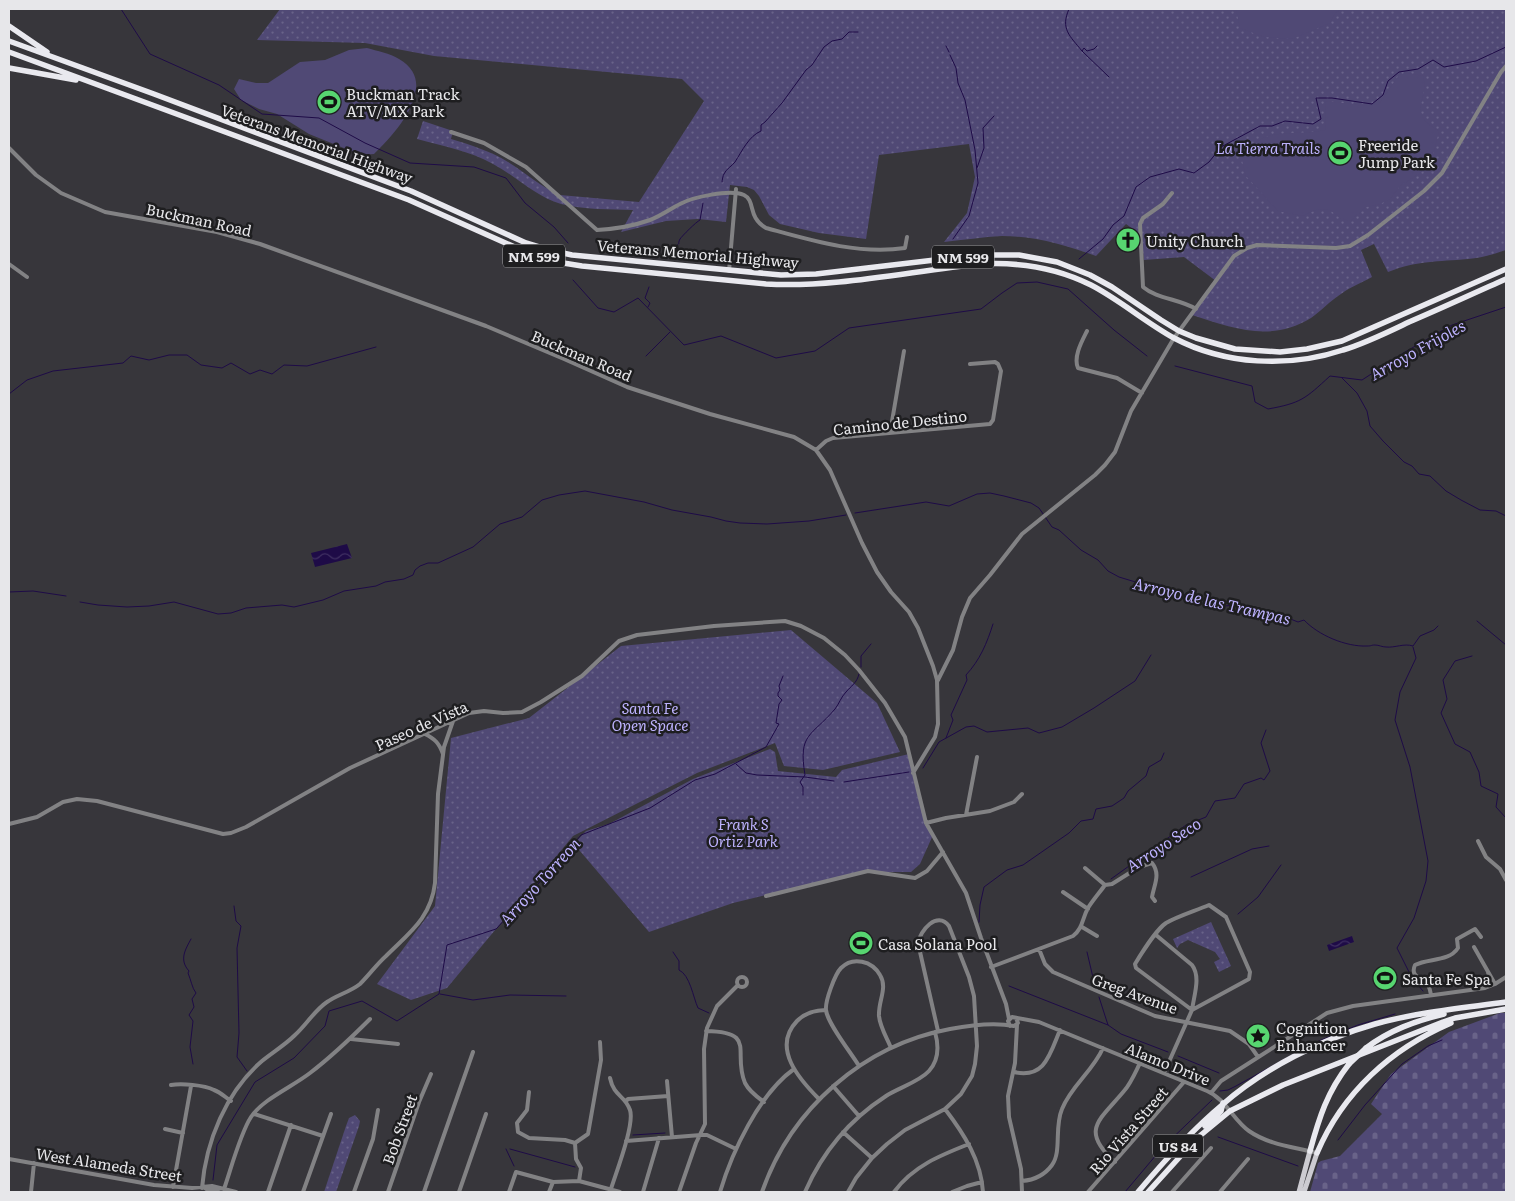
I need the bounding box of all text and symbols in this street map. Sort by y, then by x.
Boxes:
place label: Buckman Track ATV/MX Park [346,82,460,122]
sports icon: Buckman Track ATV/MX Park [316,89,342,115]
street label: Veterans Memorial Highway [218,97,417,189]
place label: Freeride Jump Park [1358,133,1436,173]
park label: La Tierra Trails [1216,136,1320,159]
sports icon: Freeride Jump Park [1327,140,1353,166]
street label: Buckman Road [144,197,254,241]
church icon: Unity Church [1115,227,1141,253]
place label: Unity Church [1146,229,1244,252]
street label: Veterans Memorial Highway [596,233,800,273]
road number: NM 599 [503,245,565,268]
road number: NM 599 [932,246,994,268]
water label: Arroyo Frijoles [1364,313,1470,385]
street label: Buckman Road [528,323,636,387]
street label: Camino de Destino [832,404,968,440]
water label: Arroyo de las Trampas [1131,570,1293,630]
street label: Paseo de Vista [371,694,472,756]
park label: Santa Fe Open Space [612,696,688,736]
water label: Arroyo Seco [1121,811,1205,877]
park label: Frank S Ortiz Park [708,812,779,852]
water label: Arroyo Torreon [493,831,585,930]
sports icon: Casa Solana Pool [848,930,874,956]
place label: Casa Solana Pool [878,932,997,955]
sports icon: Santa Fe Spa [1372,965,1398,991]
street label: Greg Avenue [1089,967,1181,1019]
place label: Santa Fe Spa [1402,967,1492,990]
place label: Cognition Enhancer [1276,1016,1348,1056]
place icon: Cognition Enhancer [1245,1023,1271,1049]
street label: Alamo Drive [1122,1036,1214,1091]
street label: Rio Vista Street [1083,1081,1173,1179]
street label: Bob Street [376,1091,422,1167]
road number: US 84 [1153,1134,1203,1158]
street label: West Alameda Street [34,1141,184,1187]

